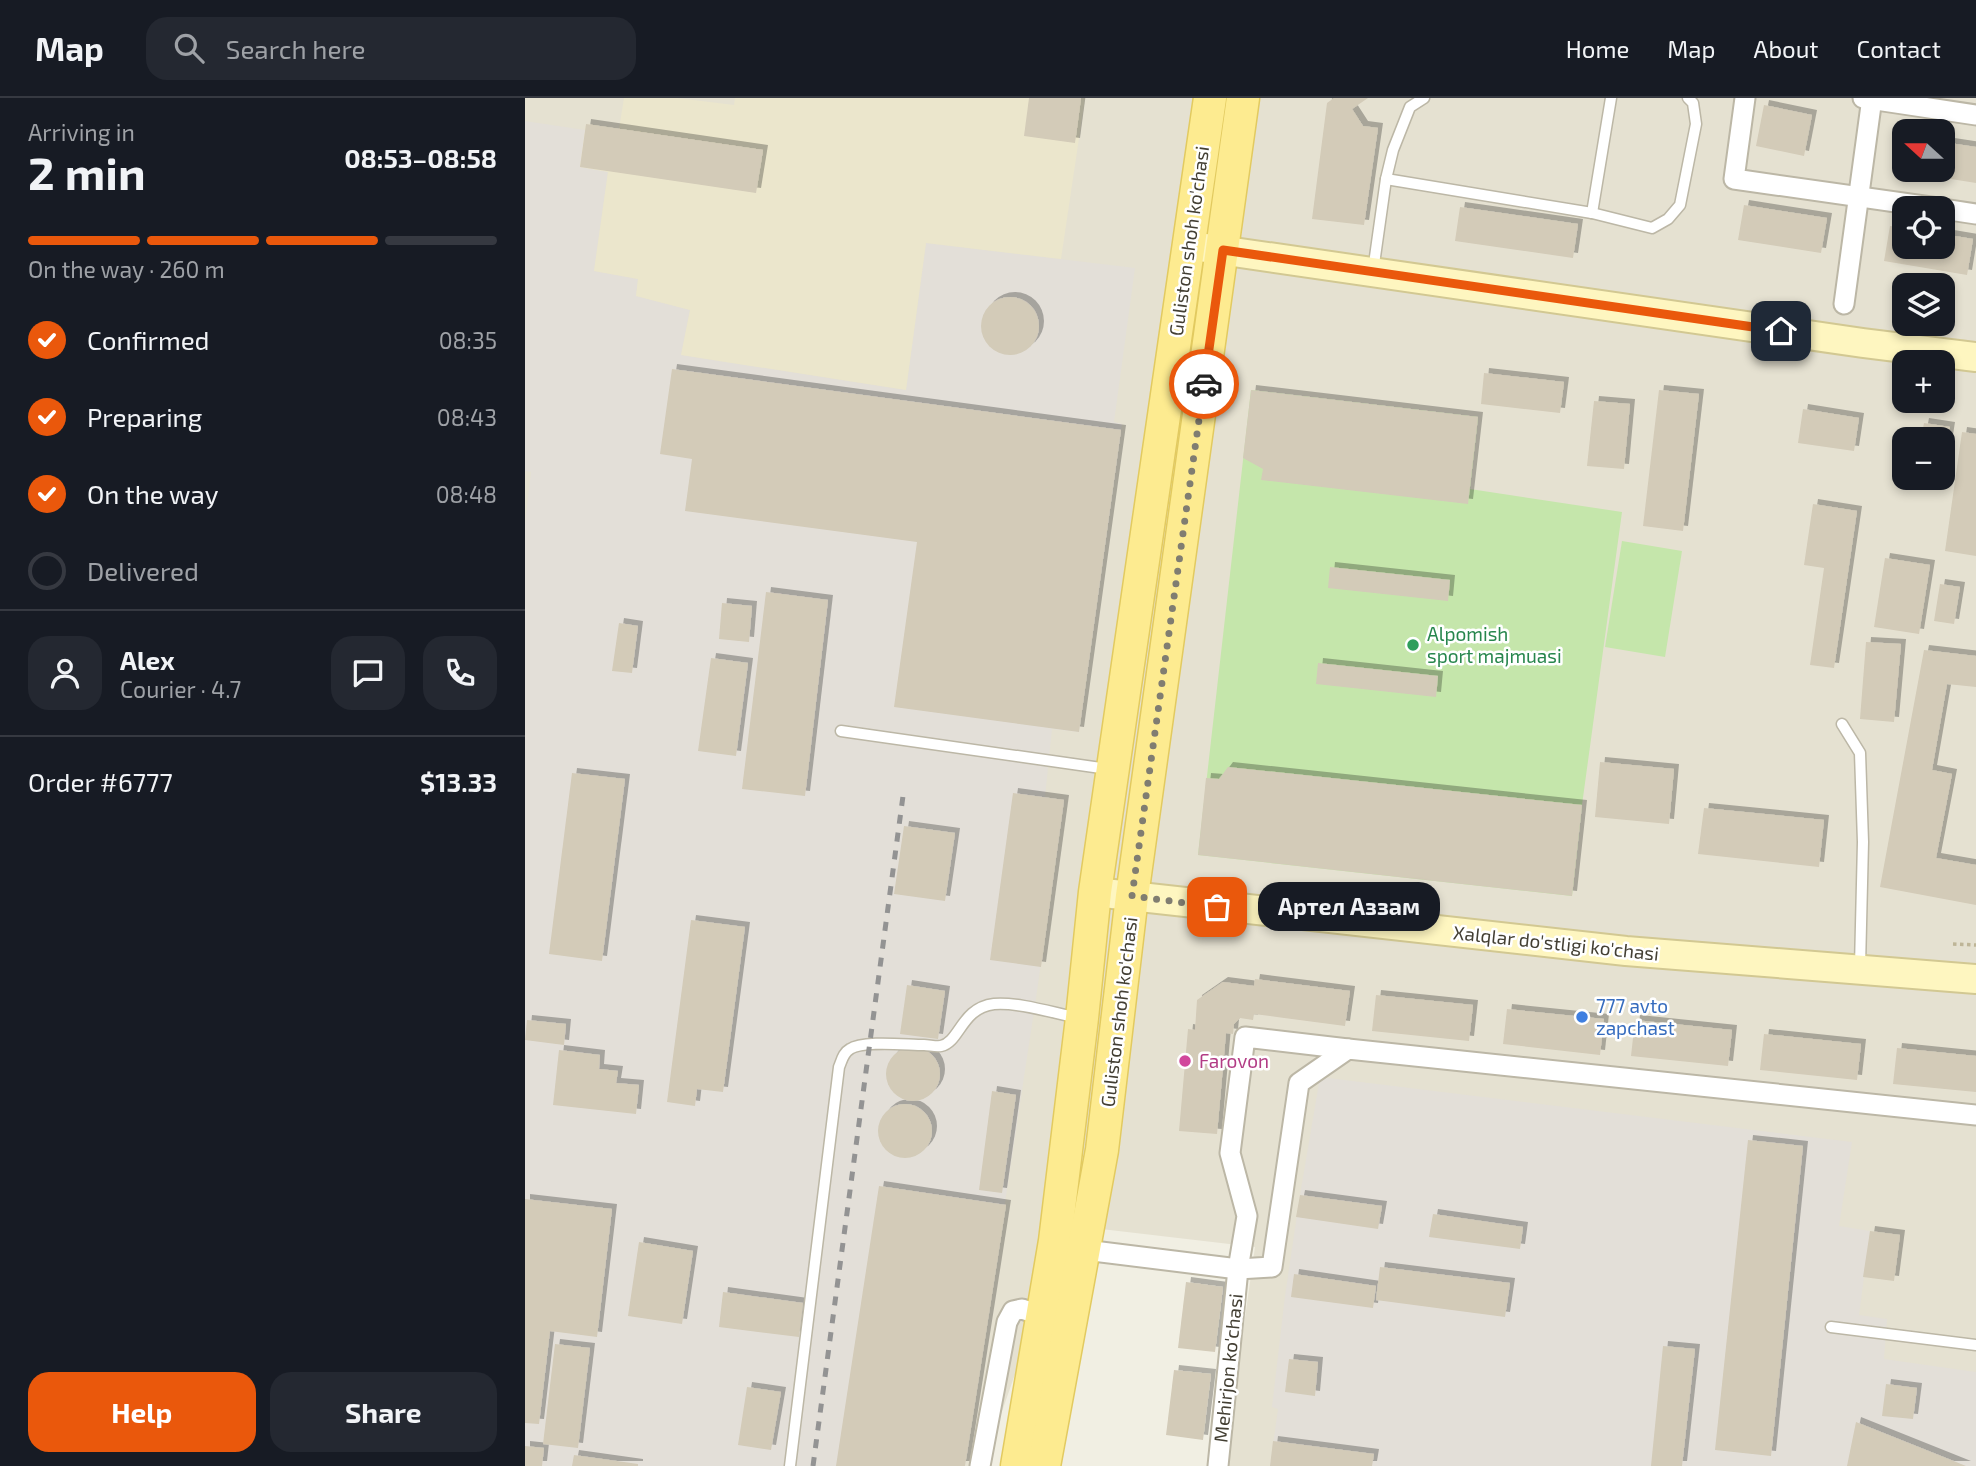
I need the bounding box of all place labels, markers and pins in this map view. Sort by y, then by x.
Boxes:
pin [1751,301,1811,361]
place label: Alpomish sport majmuasi [1427,622,1562,667]
marker: Alpomish sport majmuasi [1405,637,1421,653]
pin [1187,877,1247,937]
callout: Артел Аззам [1259,882,1441,932]
place label: 777 avto zapchast [1596,994,1675,1039]
marker: 777 avto zapchast [1574,1009,1590,1025]
place label: Farovon [1199,1049,1269,1072]
marker: Farovon [1177,1053,1193,1069]

